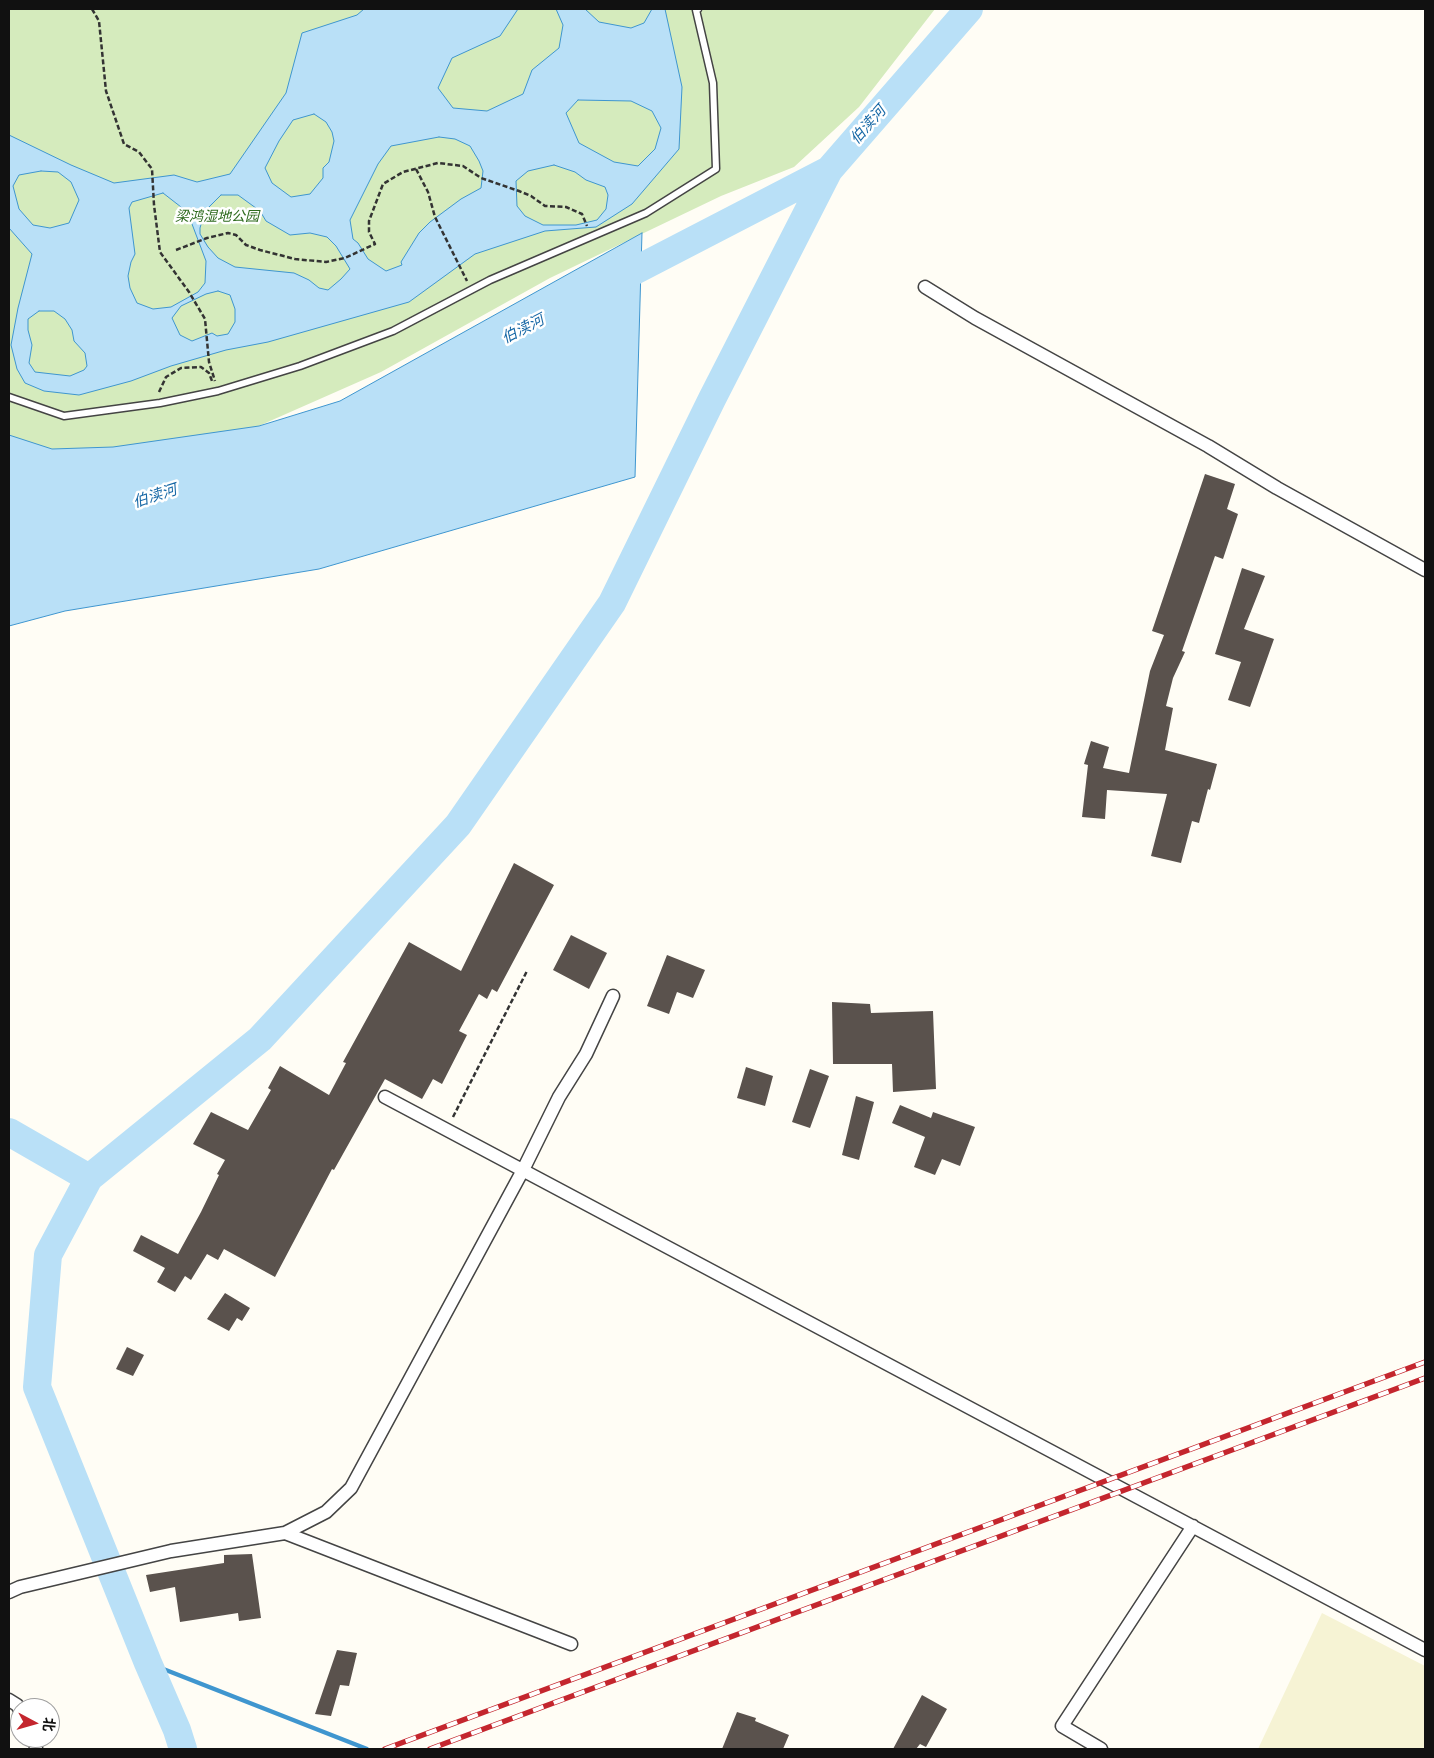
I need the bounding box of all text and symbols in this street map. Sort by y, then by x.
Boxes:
water label: 伯渎河 [846,102,890,148]
park label: 梁鸿湿地公园 [175,209,259,225]
water label: 伯渎河 [499,311,547,347]
water label: 伯渎河 [131,480,179,512]
north arrow [10,1698,60,1748]
text: 北 [39,1717,60,1732]

